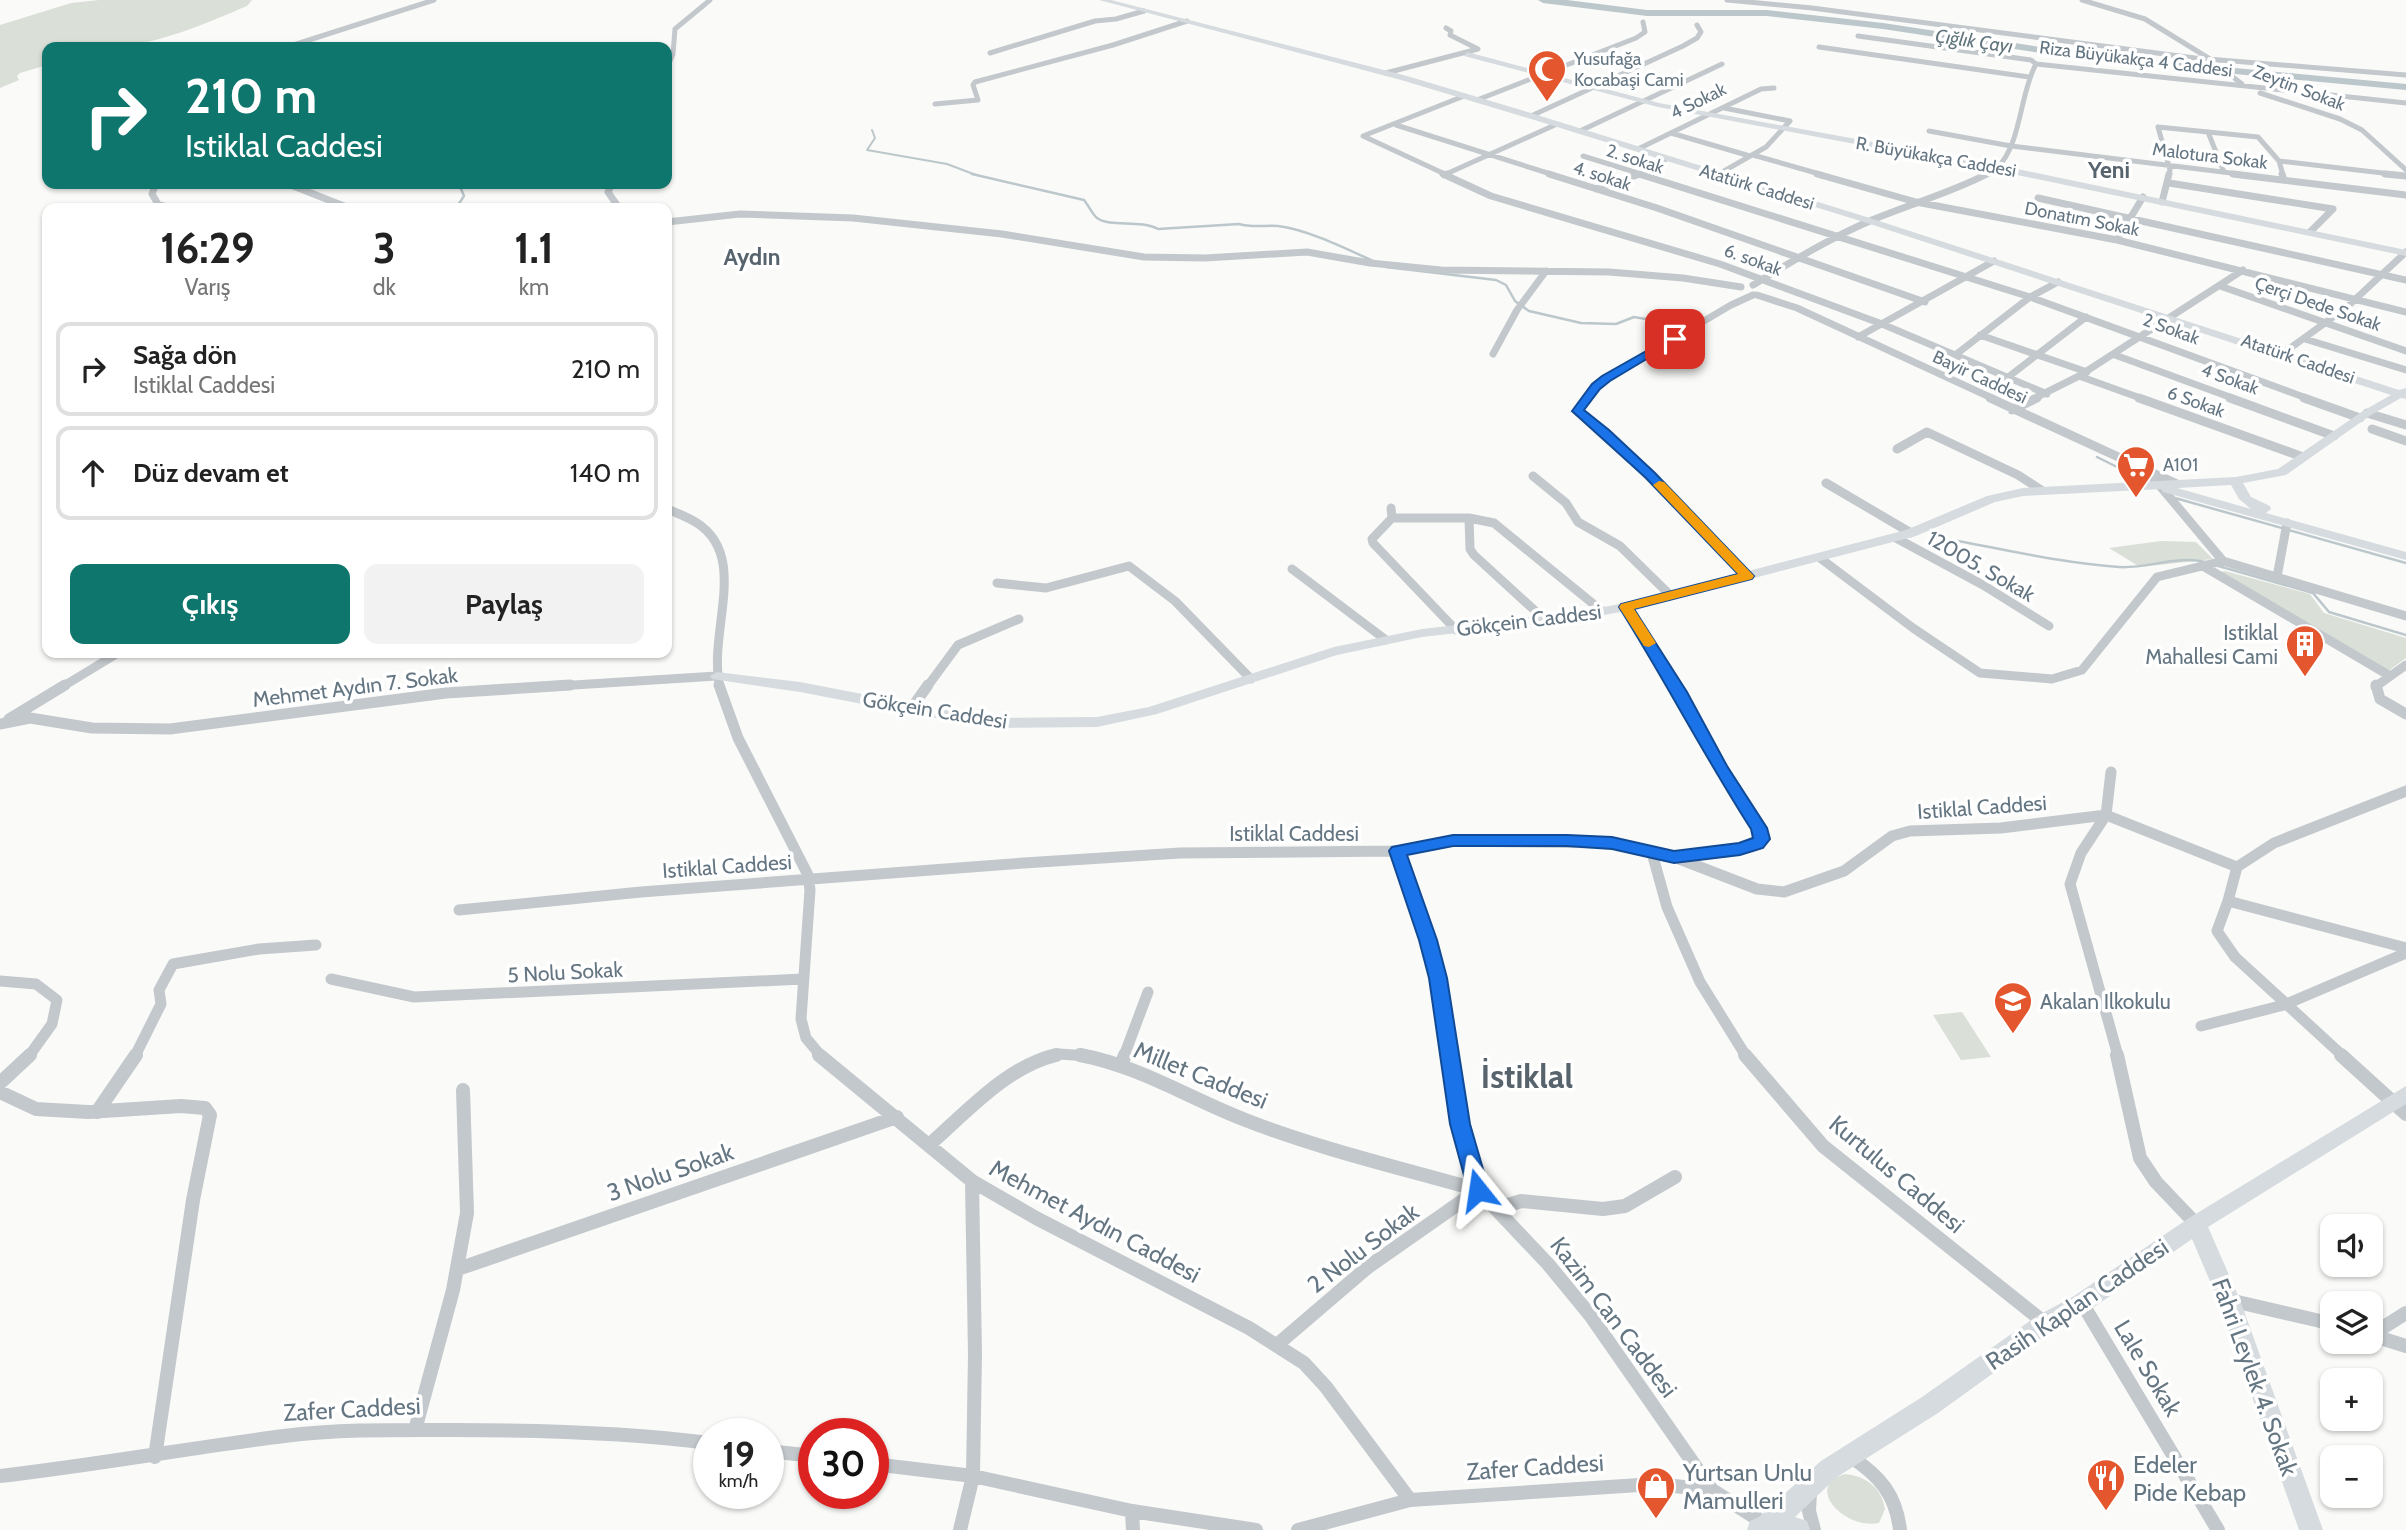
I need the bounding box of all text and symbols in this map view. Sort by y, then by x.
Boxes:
water label: Çığlık Çayı [1934,24,2014,58]
street label: Riza Büyükakça 4 Caddesi [2038,36,2234,82]
mosque icon: Yusufağa Kocabaşi Cami [1526,48,1568,103]
place label: Yusufağa Kocabaşi Cami [1573,48,1684,91]
street label: Zeytin Sokak [2250,60,2349,116]
text: 210 m [185,66,317,125]
icon: right [70,70,161,161]
street label: 4 Sokak [1666,78,1730,124]
text: Istiklal Caddesi [185,126,383,165]
street label: R. Büyükakça Caddesi [1854,132,2018,182]
street label: Malotura Sokak [2151,138,2270,174]
street label: 2. sokak [1603,139,1667,179]
street label: 4. sokak [1570,156,1635,196]
district label: Yeni [2087,156,2130,184]
street label: Atatürk Caddesi [1697,159,1817,215]
street label: Donatım Sokak [2023,197,2142,241]
text: 16:29 [160,222,255,274]
text: 3 [373,222,396,274]
text: 1.1 [514,222,554,274]
street label: 6. sokak [1721,239,1786,281]
district label: Aydın [724,243,780,271]
street label: Çerçi Dede Sokak [2252,272,2385,336]
text: Varış [184,273,230,301]
text: dk [373,273,396,301]
text: km [519,273,549,301]
pin [1645,309,1705,369]
street label: 2 Sokak [2140,309,2203,350]
icon: arrive [1656,320,1694,358]
street label: Atatürk Caddesi [2238,329,2358,389]
text: Sağa dön [133,339,237,371]
street label: Bayir Caddesi [1929,346,2031,408]
icon: right [74,350,112,388]
text: 210 m [571,353,640,385]
street label: 4 Sokak [2198,358,2263,400]
text: Istiklal Caddesi [133,371,275,399]
street label: 6 Sokak [2164,382,2229,423]
supermarket icon: A101 [2115,444,2157,499]
icon: ahead [74,454,112,492]
place label: A101 [2163,454,2198,476]
text: Düz devam et [133,457,289,489]
text: 140 m [570,457,640,489]
street label: 12005. Sokak [1923,525,2040,607]
button: Çıkış [70,564,350,644]
button: Paylaş [364,564,644,644]
street label: Gökçein Caddesi [1455,599,1603,641]
place label: Istiklal Mahallesi Cami [2145,620,2278,669]
building icon: Istiklal Mahallesi Cami [2284,623,2326,678]
street label: Mehmet Aydın 7. Sokak [251,662,460,712]
street label: Gökçein Caddesi [861,686,1009,734]
street label: Istiklal Caddesi [1916,790,2048,824]
street label: Istiklal Caddesi [1229,821,1359,846]
street label: Istiklal Caddesi [661,849,793,883]
street label: 5 Nolu Sokak [507,956,624,988]
school or university icon: Akalan Ilkokulu [1992,980,2034,1035]
place label: Akalan Ilkokulu [2040,989,2171,1014]
street label: Millet Caddesi [1130,1035,1272,1115]
district label: İstiklal [1481,1056,1573,1096]
street label: Kurtulus Caddesi [1823,1109,1971,1239]
street label: 3 Nolu Sokak [603,1137,737,1207]
street label: Mehmet Aydın Caddesi [985,1153,1205,1289]
position arrow [1441,1153,1515,1227]
street label: 2 Nolu Sokak [1302,1197,1424,1299]
map controls [2320,1214,2383,1508]
button: sound [2320,1214,2383,1277]
street label: Kazim Can Caddesi [1544,1231,1684,1403]
street label: Rasih Kaplan Caddesi [1980,1232,2174,1376]
street label: Fahri Leylek 4. Sokak [2206,1274,2304,1480]
button: layers [2320,1291,2383,1354]
street label: Lale Sokak [2108,1315,2188,1421]
button: + [2320,1368,2383,1431]
street label: Zafer Caddesi [283,1391,421,1427]
speed limit sign: 30 [798,1418,889,1509]
text: 19 [722,1433,755,1476]
button: − [2320,1445,2383,1508]
street label: Zafer Caddesi [1465,1448,1605,1486]
place label: Edeler Pide Kebap [2133,1450,2246,1507]
restaurant icon: Edeler Pide Kebap [2085,1457,2127,1512]
place label: Yurtsan Unlu Mamulleri [1682,1458,1812,1515]
shop icon: Yurtsan Unlu Mamulleri [1635,1465,1677,1520]
text: km/h [719,1470,758,1492]

